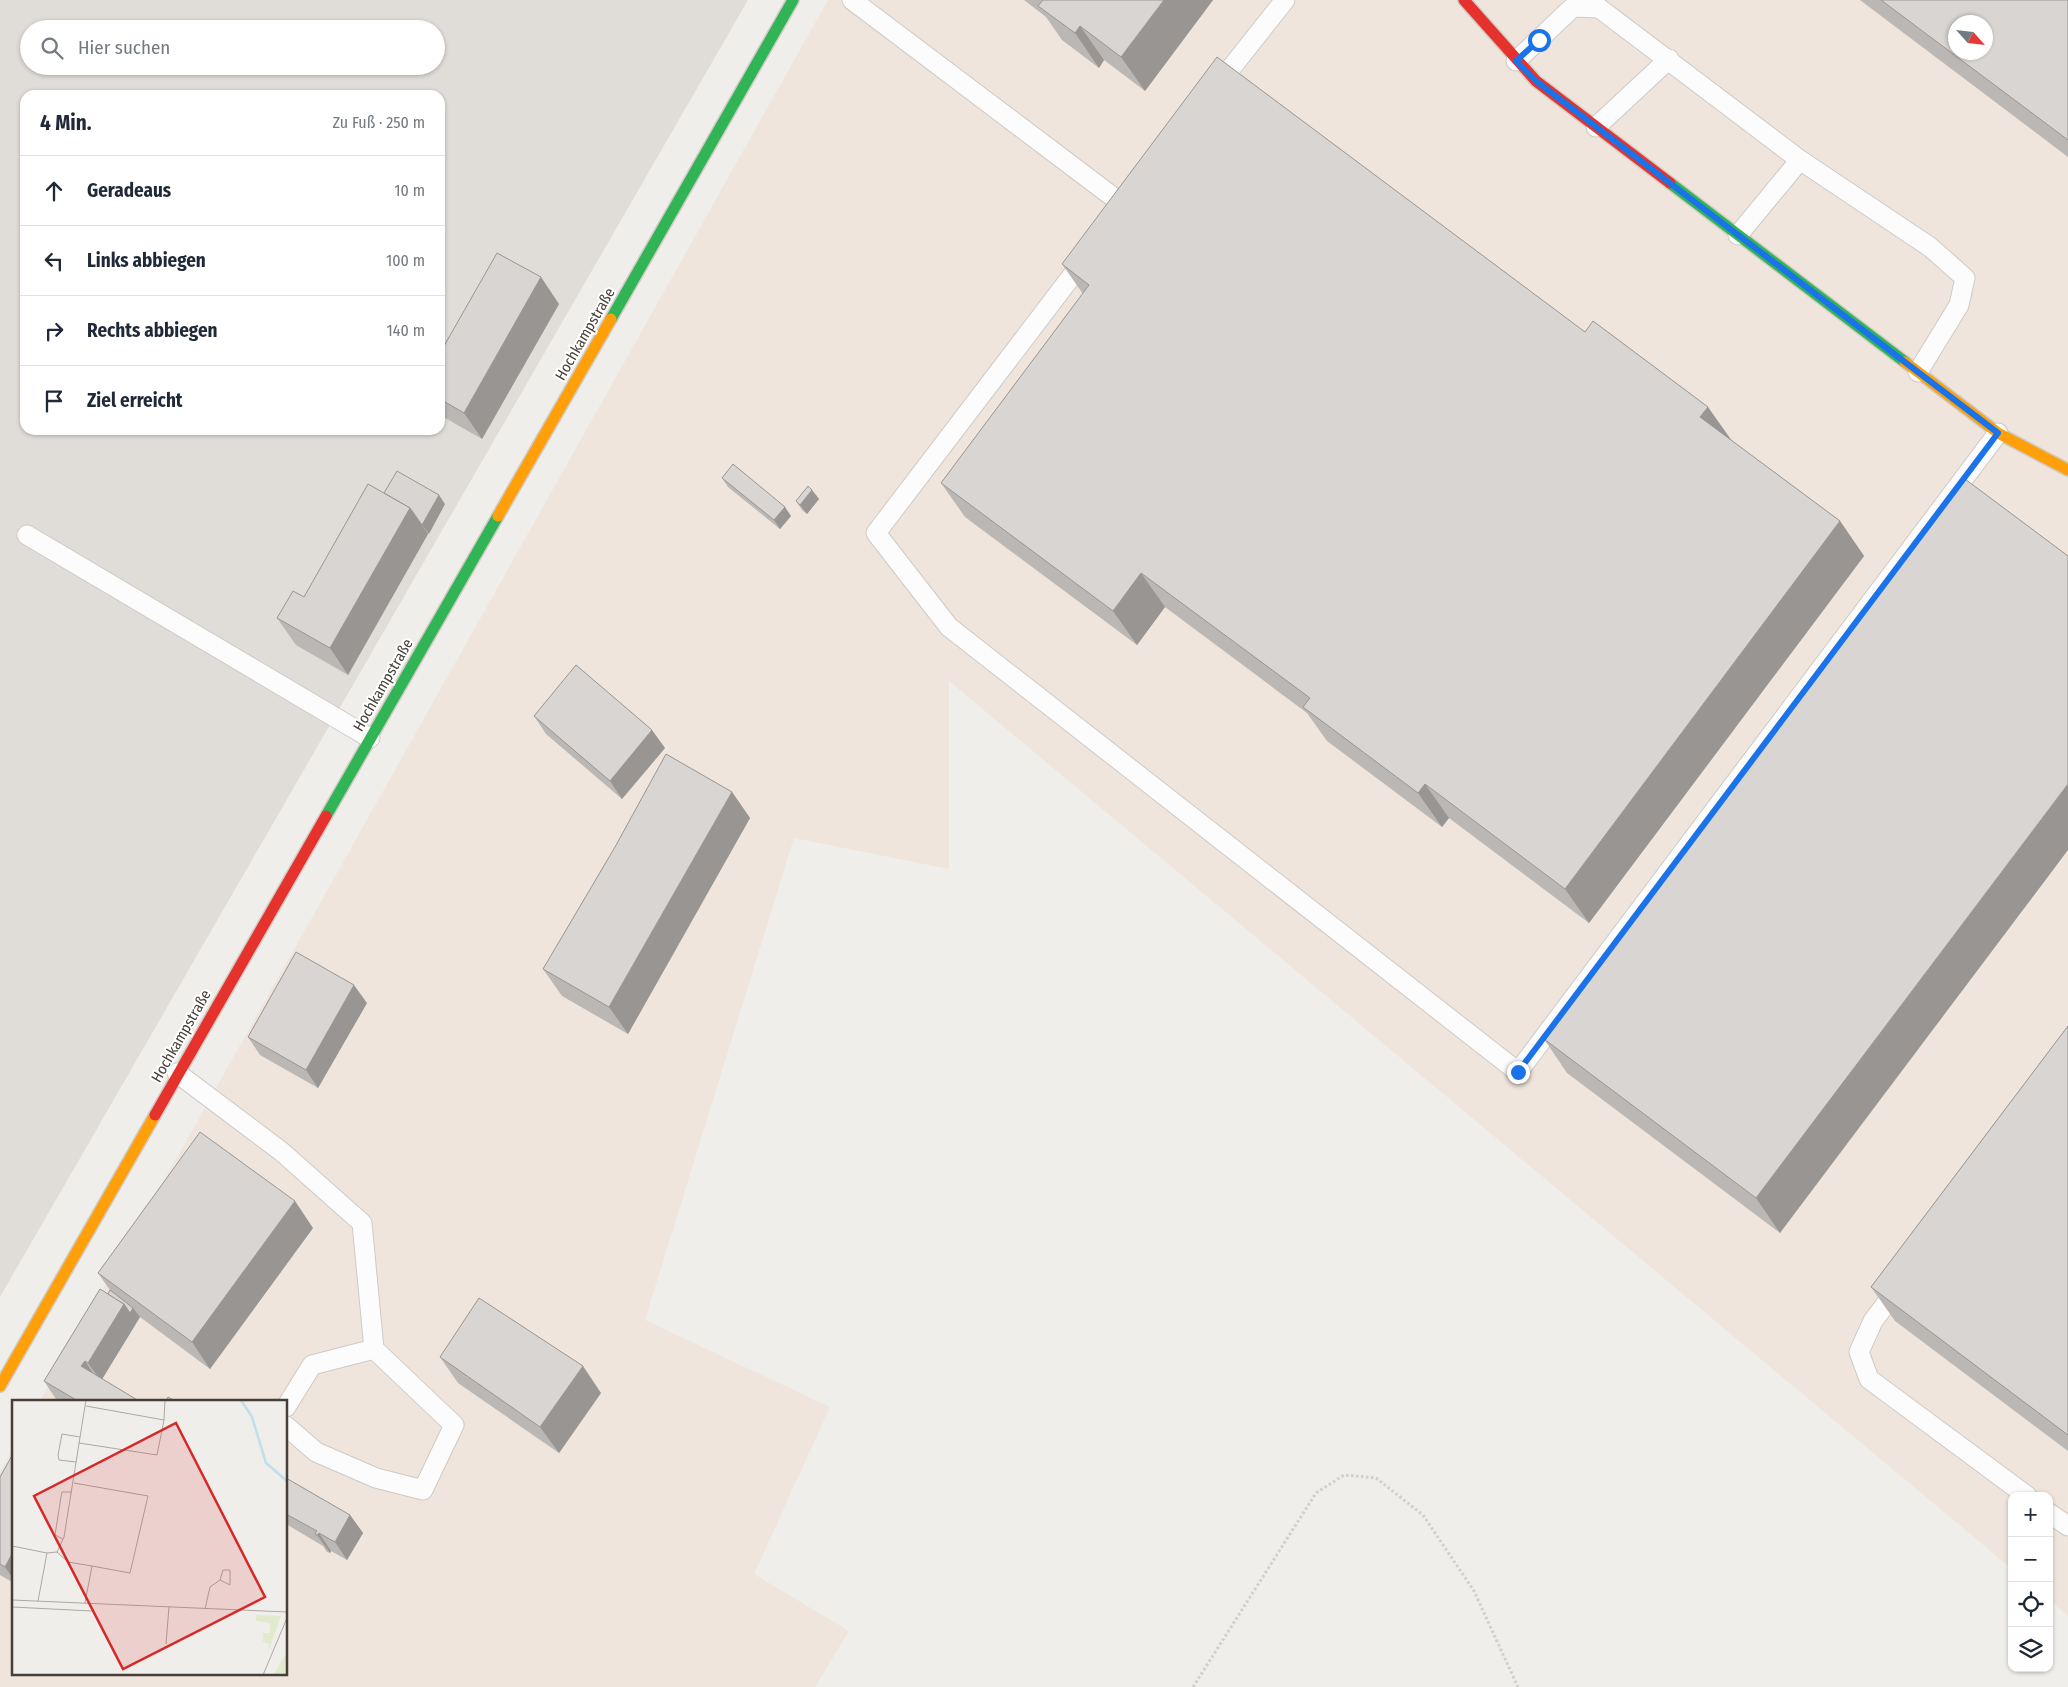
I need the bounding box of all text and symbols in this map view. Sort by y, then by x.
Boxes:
north arrow [1948,15,1993,60]
search box [20,20,445,75]
route start [1528,29,1551,52]
icon: search [38,34,66,62]
text: Hier suchen [78,36,170,59]
text: 4 Min. [40,110,92,136]
text: Zu Fuß · 250 m [333,113,425,132]
icon: ahead [40,177,68,205]
text: Geradeaus [87,179,171,202]
text: 10 m [394,181,425,200]
icon: left [40,247,68,275]
text: Links abbiegen [87,249,206,272]
text: 100 m [386,251,425,270]
street label: Hochkampstraße [551,285,619,383]
icon: right [40,317,68,345]
text: Rechts abbiegen [87,319,217,342]
text: 140 m [387,321,425,340]
icon: arrive [40,387,68,415]
text: Ziel erreicht [87,389,183,412]
street label: Hochkampstraße [349,636,417,734]
street label: Hochkampstraße [147,987,215,1085]
route end [1507,1061,1530,1084]
inset map [12,1400,288,1674]
map controls [2008,1492,2053,1672]
button: + [2008,1492,2053,1537]
button: − [2008,1537,2053,1582]
button: locate [2008,1582,2053,1627]
button: layers [2008,1627,2053,1672]

